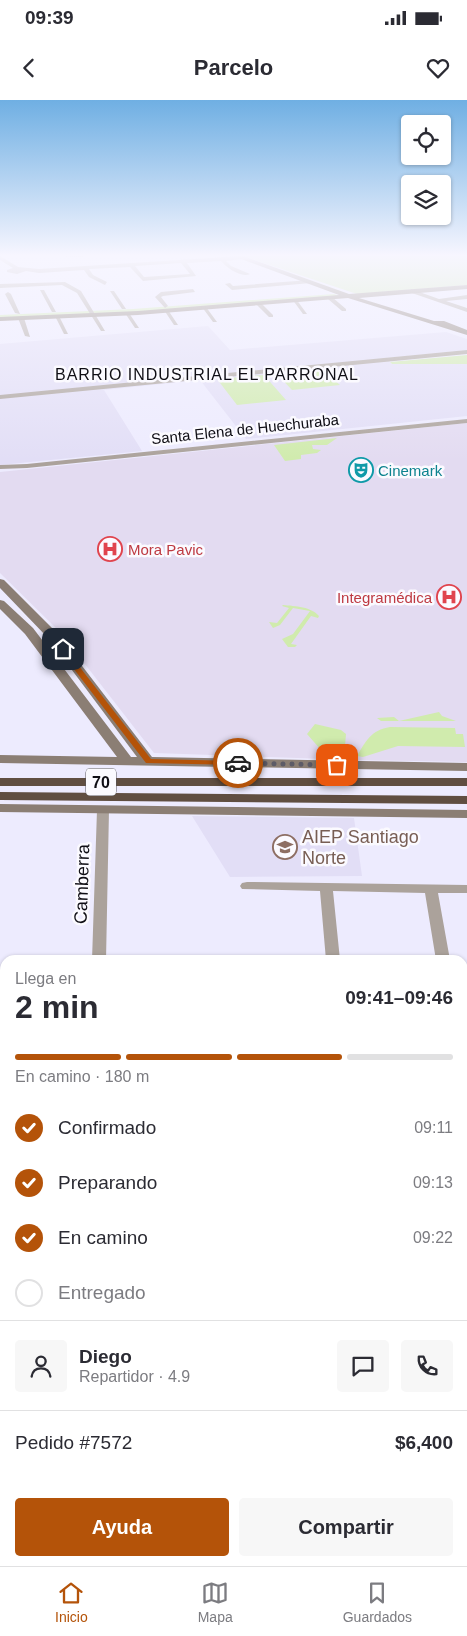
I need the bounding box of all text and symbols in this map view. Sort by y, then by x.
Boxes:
text: 09:39 [25,7,74,28]
icon: back [15,54,43,82]
icon: heart [424,54,452,82]
text: Parcelo [194,55,273,80]
map controls [401,115,451,225]
button: locate [401,115,451,165]
button: layers [401,175,451,225]
district label: BARRIO INDUSTRIAL EL PARRONAL [55,366,359,383]
street label: Santa Elena de Huechuraba [150,411,340,447]
theatre icon: Cinemark [348,457,374,483]
place label: Cinemark [378,462,443,479]
hospital icon: Mora Pavic [97,536,123,562]
place label: Mora Pavic [128,541,204,558]
hospital icon: Integramédica [436,584,462,610]
place label: Integramédica [337,589,433,606]
pin [42,628,84,670]
icon: home [49,635,77,663]
courier [213,738,263,788]
pin [316,744,358,786]
icon: car [224,749,252,777]
icon: bag [323,751,351,779]
road number: 70 [86,769,116,796]
place label: AIEP Santiago Norte [302,827,419,868]
school or university icon: AIEP Santiago Norte [272,834,298,860]
street label: Camberra [71,843,93,924]
text: Llega en [15,970,76,987]
text: 09:41–09:46 [345,987,453,1008]
text: 2 min [15,989,99,1025]
text: En camino · 180 m [15,1068,149,1085]
icon: check [15,1114,43,1142]
text: Confirmado [58,1117,156,1138]
text: 09:11 [414,1119,453,1136]
icon: check [15,1169,43,1197]
text: Preparando [58,1172,157,1193]
text: 09:13 [413,1174,453,1191]
icon: check [15,1224,43,1252]
text: En camino [58,1227,148,1248]
text: 09:22 [413,1229,453,1246]
text: Entregado [58,1282,146,1303]
button: person [15,1340,67,1392]
button: chat [337,1340,389,1392]
button: phone [401,1340,453,1392]
text: Diego [79,1346,132,1367]
text: Repartidor · 4.9 [79,1368,190,1385]
text: Pedido #7572 [15,1432,132,1453]
text: $6,400 [395,1432,453,1453]
button: Ayuda [15,1498,229,1556]
button: Compartir [239,1498,453,1556]
tab: Inicio [55,1579,88,1625]
tab: Mapa [198,1579,233,1625]
tab: Guardados [343,1579,412,1625]

